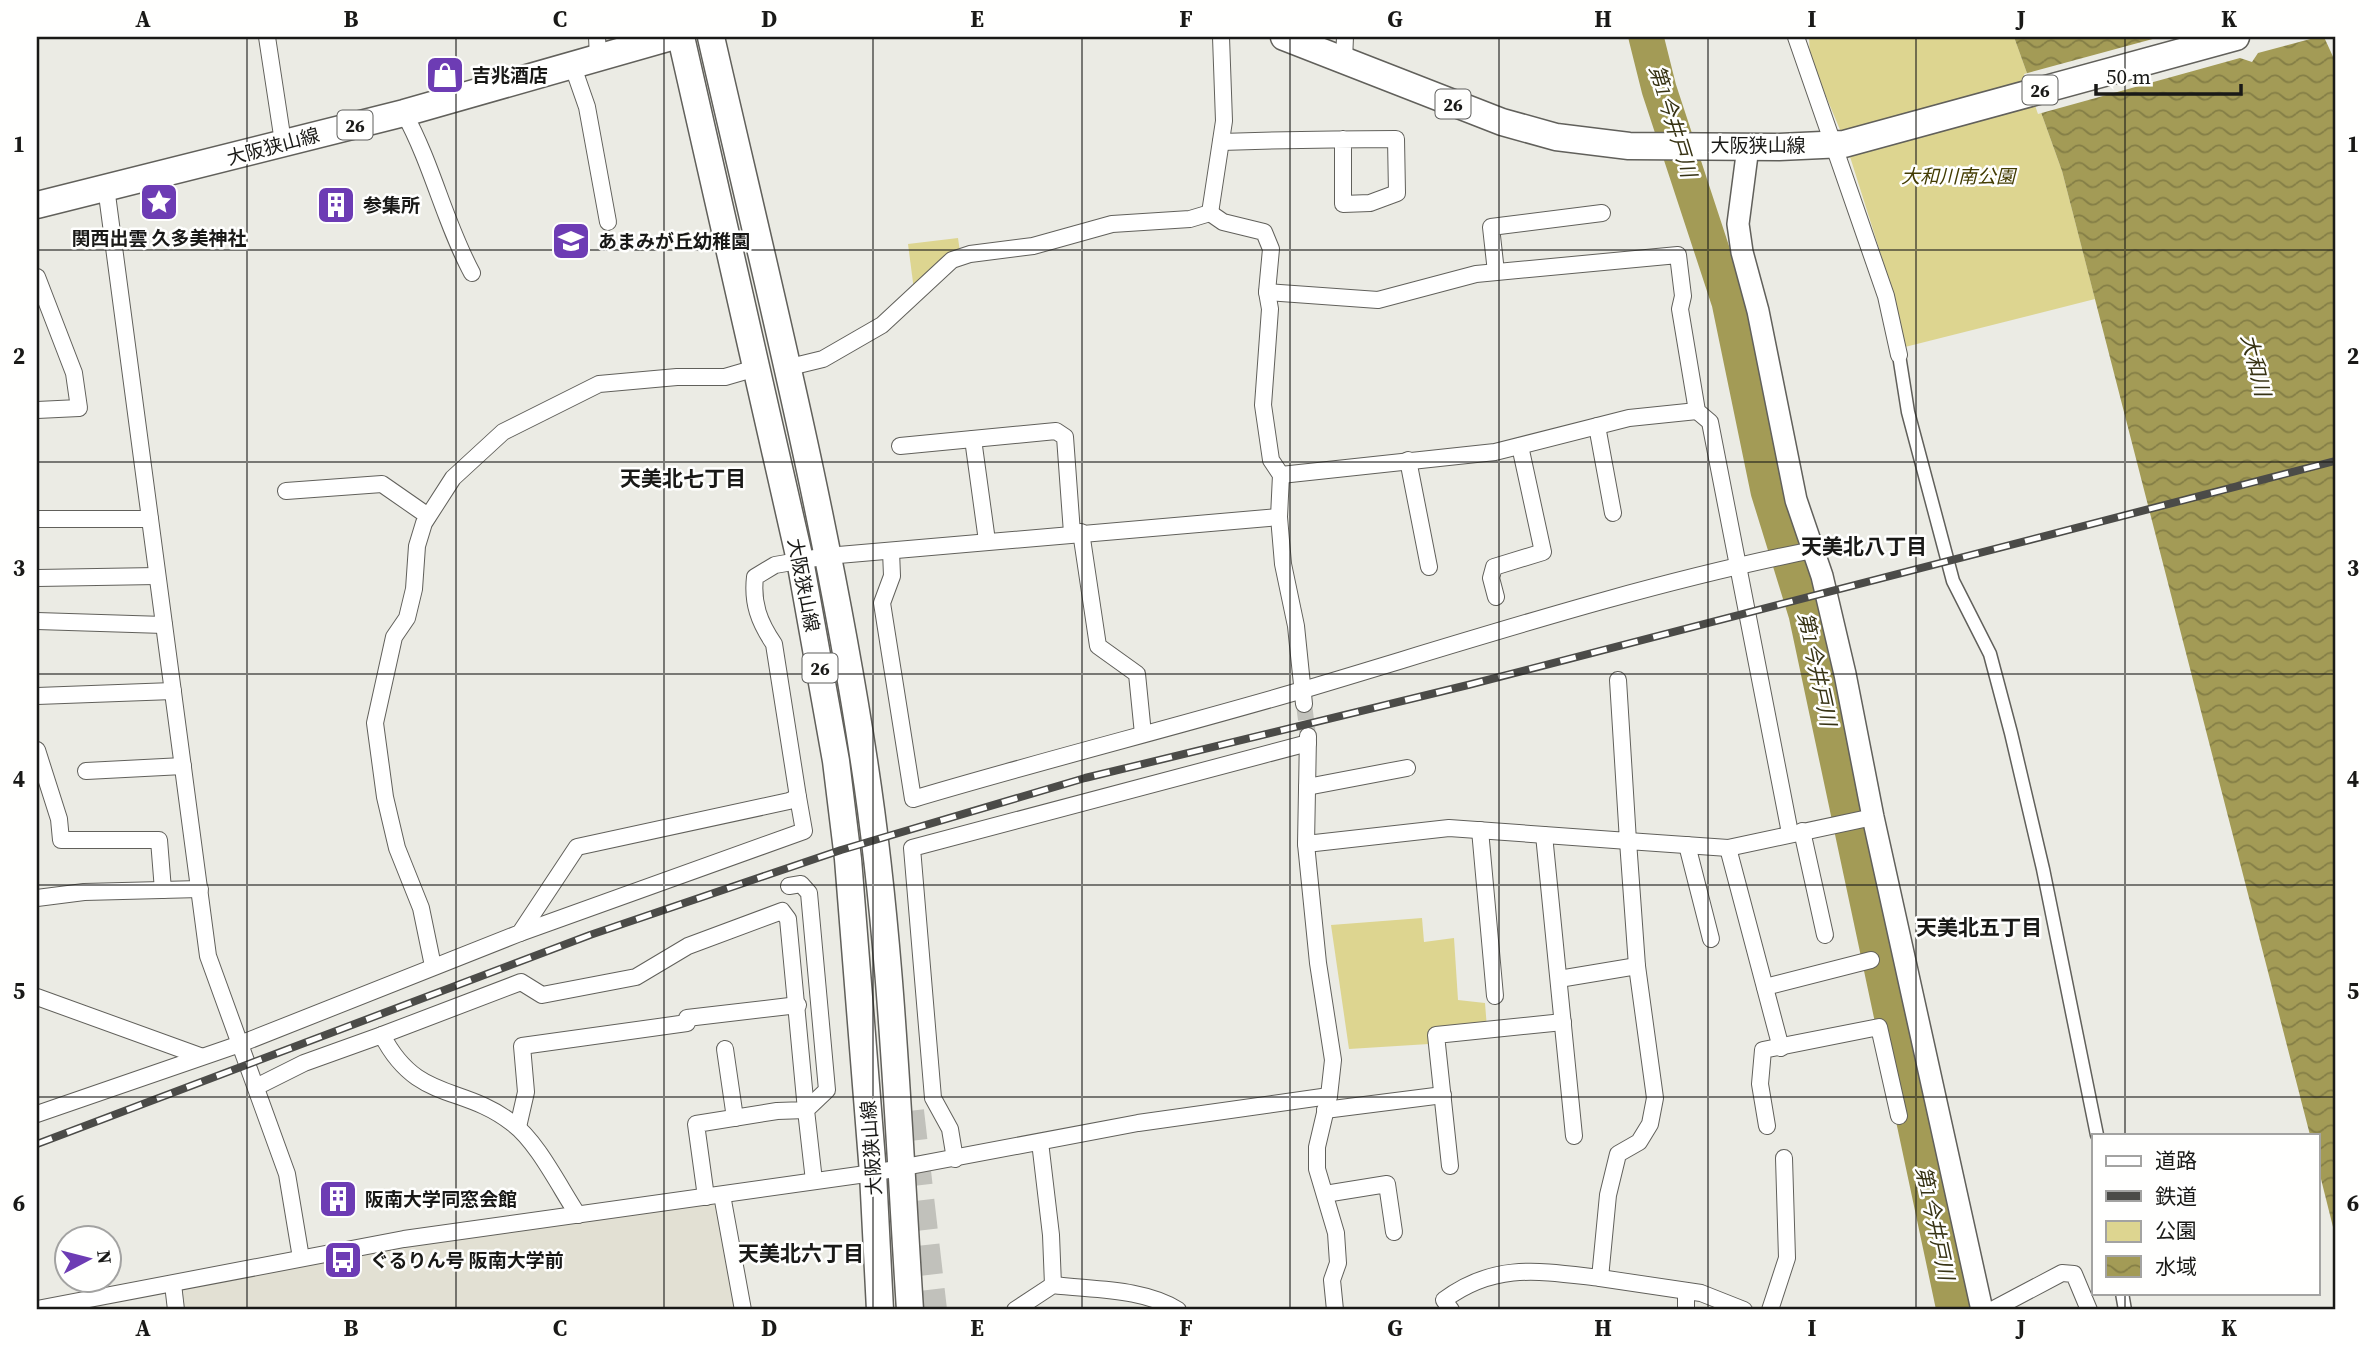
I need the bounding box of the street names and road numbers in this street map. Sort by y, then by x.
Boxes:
road number: 26 [2022,76,2058,104]
road number: 26 [1436,90,1470,119]
road number: 26 [338,110,372,140]
street label: 大阪狭山線 [224,121,322,171]
street label: 大阪狭山線 [1710,132,1806,158]
street label: 大阪狭山線 [782,536,826,634]
road number: 26 [802,654,838,682]
street label: 大阪狭山線 [855,1100,887,1196]

